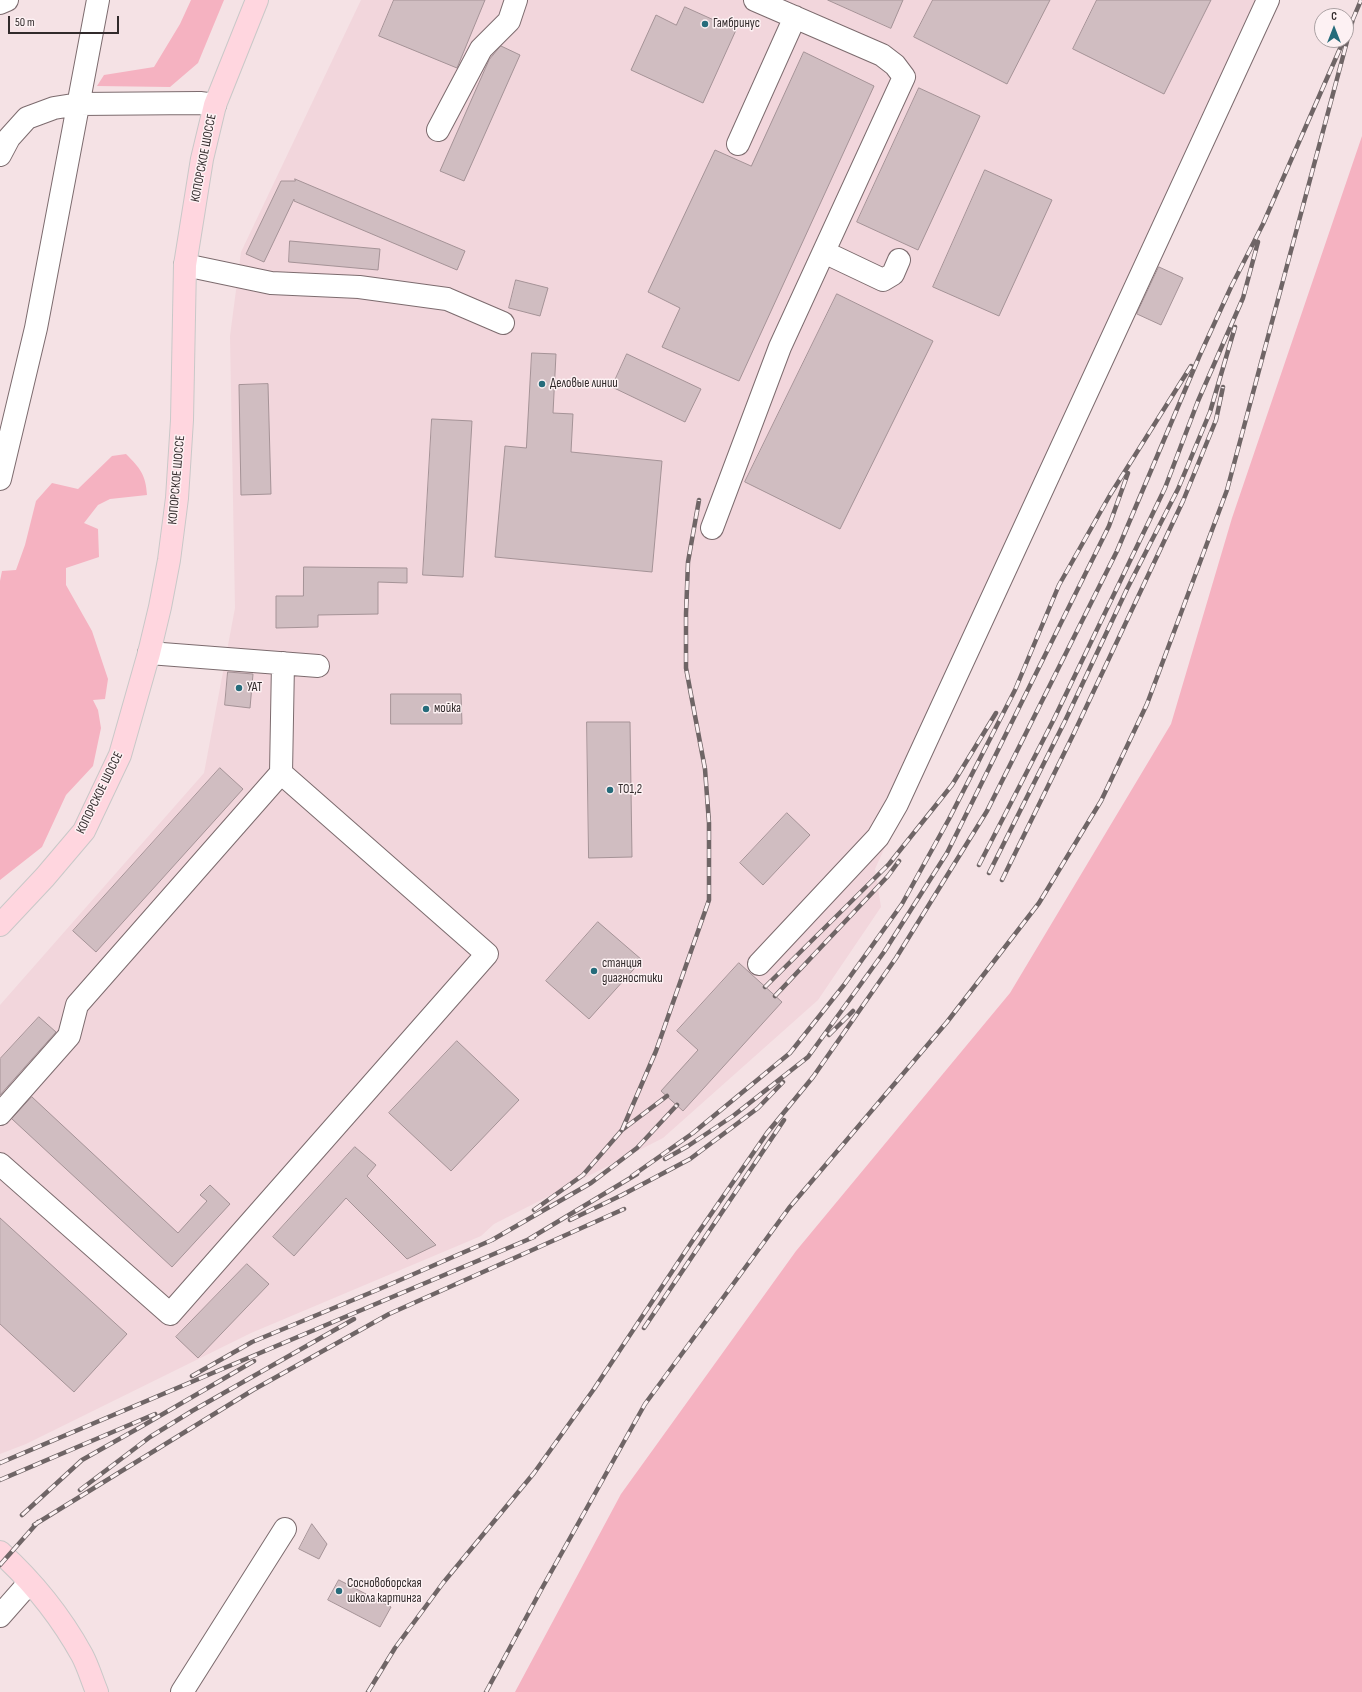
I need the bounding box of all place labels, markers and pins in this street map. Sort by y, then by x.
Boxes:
place label: Гамбринус [713,16,760,32]
marker: Гамбринус [700,19,710,29]
place label: Деловые линии [550,376,618,392]
marker: Деловые линии [537,379,547,389]
place label: УАТ [247,680,262,696]
marker: УАТ [234,683,244,693]
place label: мойка [434,701,461,717]
marker: мойка [421,704,431,714]
place label: ТО1,2 [618,782,642,798]
marker: ТО1,2 [605,785,615,795]
place label: станция диагностики [602,956,663,987]
marker: станция диагностики [589,966,599,976]
place label: Сосновоборская школа картинга [347,1576,422,1607]
marker: Сосновоборская школа картинга [334,1586,344,1596]

